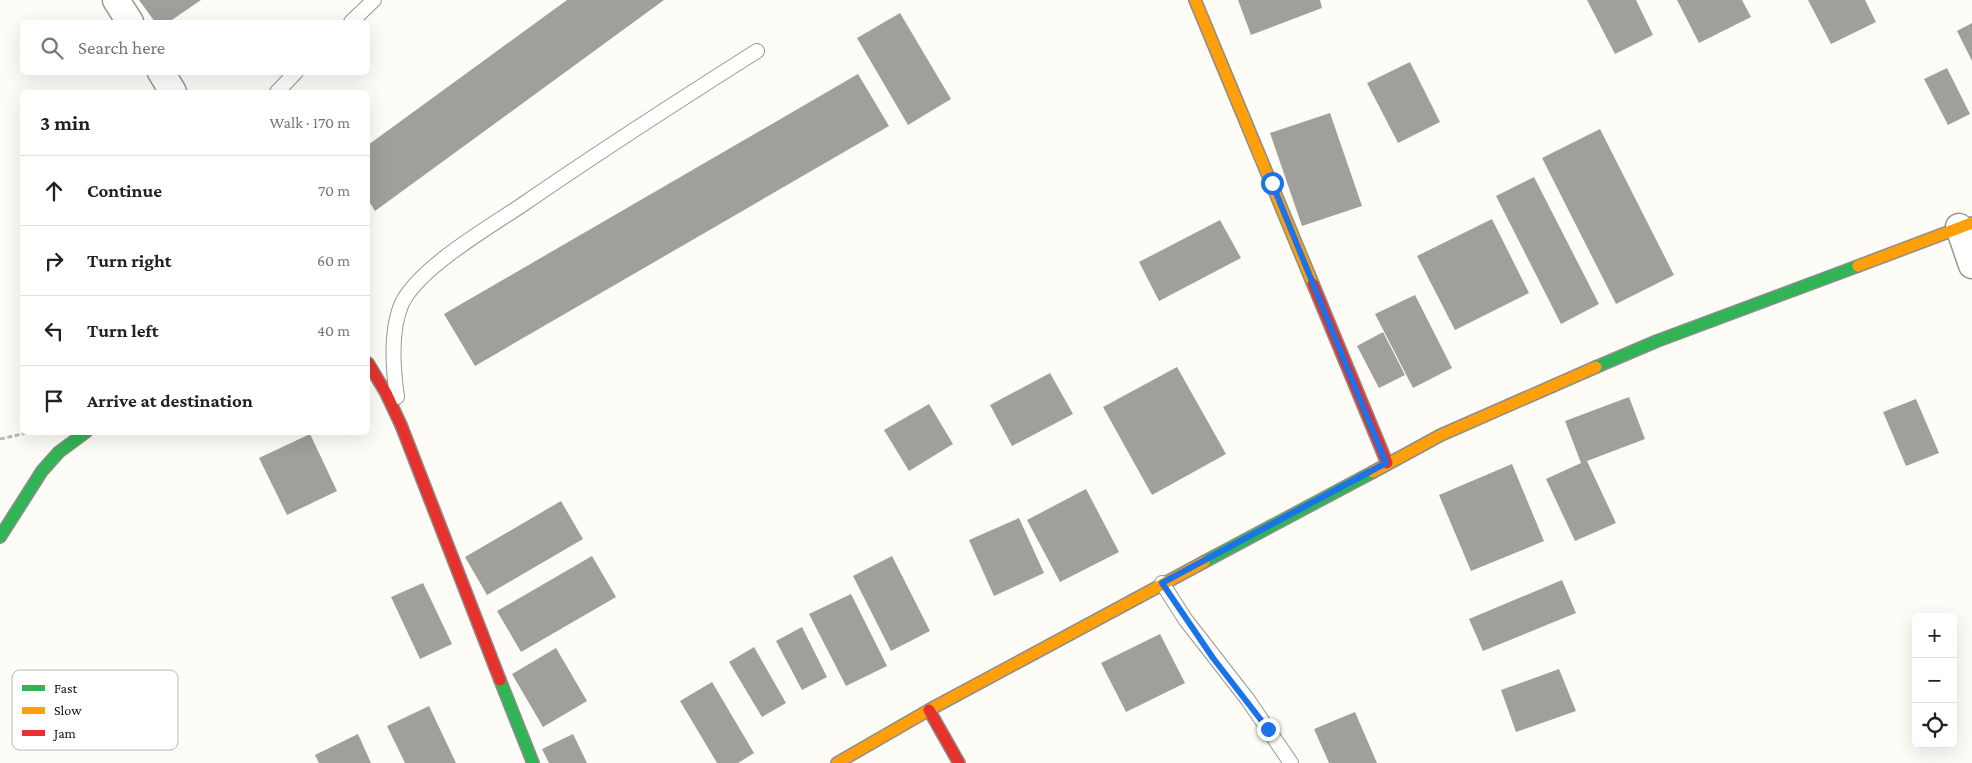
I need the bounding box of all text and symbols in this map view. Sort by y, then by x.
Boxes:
search box [20,20,370,75]
icon: search [38,34,66,62]
text: Search here [78,37,165,58]
text: 3 min [40,111,90,135]
text: Walk · 170 m [270,114,350,131]
route start [1261,172,1284,195]
icon: ahead [40,177,68,205]
text: Continue [87,180,162,201]
text: 70 m [318,182,350,199]
icon: right [40,247,68,275]
text: Turn right [87,250,172,271]
text: 60 m [317,252,350,269]
icon: left [40,317,68,345]
text: Turn left [87,320,159,341]
text: 40 m [317,322,350,339]
icon: arrive [40,387,68,415]
text: Arrive at destination [87,390,253,411]
map controls [1912,613,1957,748]
button: + [1912,613,1957,658]
button: − [1912,658,1957,703]
legend [12,670,178,750]
text: Fast [54,680,78,696]
text: Slow [54,702,82,718]
button: locate [1912,703,1957,748]
route end [1257,718,1280,741]
text: Jam [52,725,76,741]

